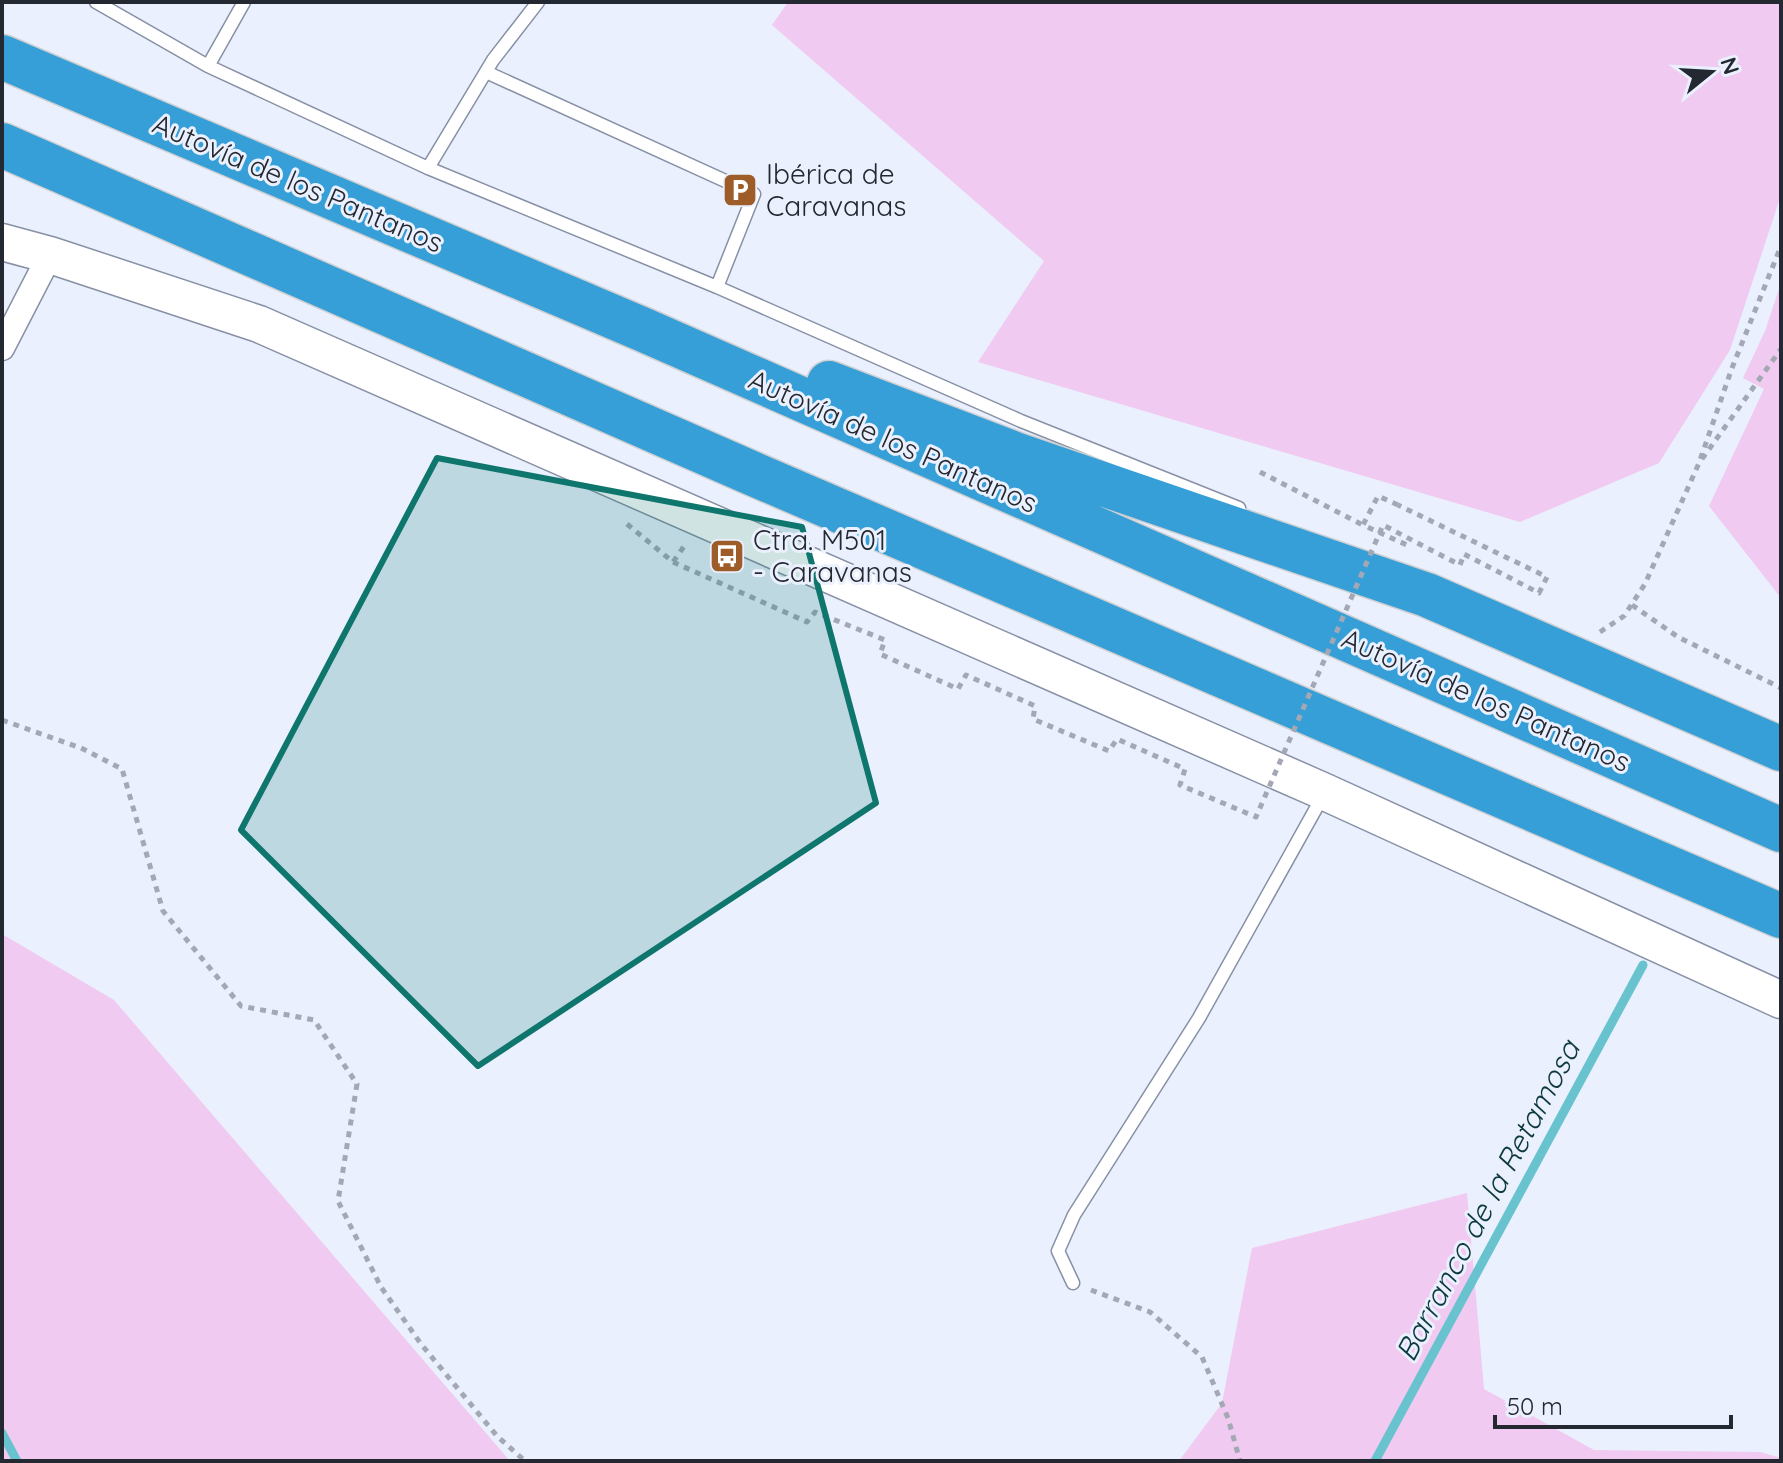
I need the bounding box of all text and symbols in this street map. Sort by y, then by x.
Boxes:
north arrow [1671,32,1751,112]
text: N [1714,54,1746,78]
street label: Autovía de los Pantanos [148,105,449,260]
place label: Ibérica de Caravanas [766,156,906,223]
parking icon: Ibérica de Caravanas [721,171,759,209]
street label: Autovía de los Pantanos [744,361,1043,520]
place label: Ctra. M501 - Caravanas [753,522,912,589]
bus stop icon: Ctra. M501 - Caravanas [708,537,746,575]
street label: Autovía de los Pantanos [1337,620,1636,779]
water label: Barranco de la Retamosa [1386,1032,1589,1367]
scale bar [1495,1379,1731,1429]
text: 50 m [1507,1391,1563,1421]

